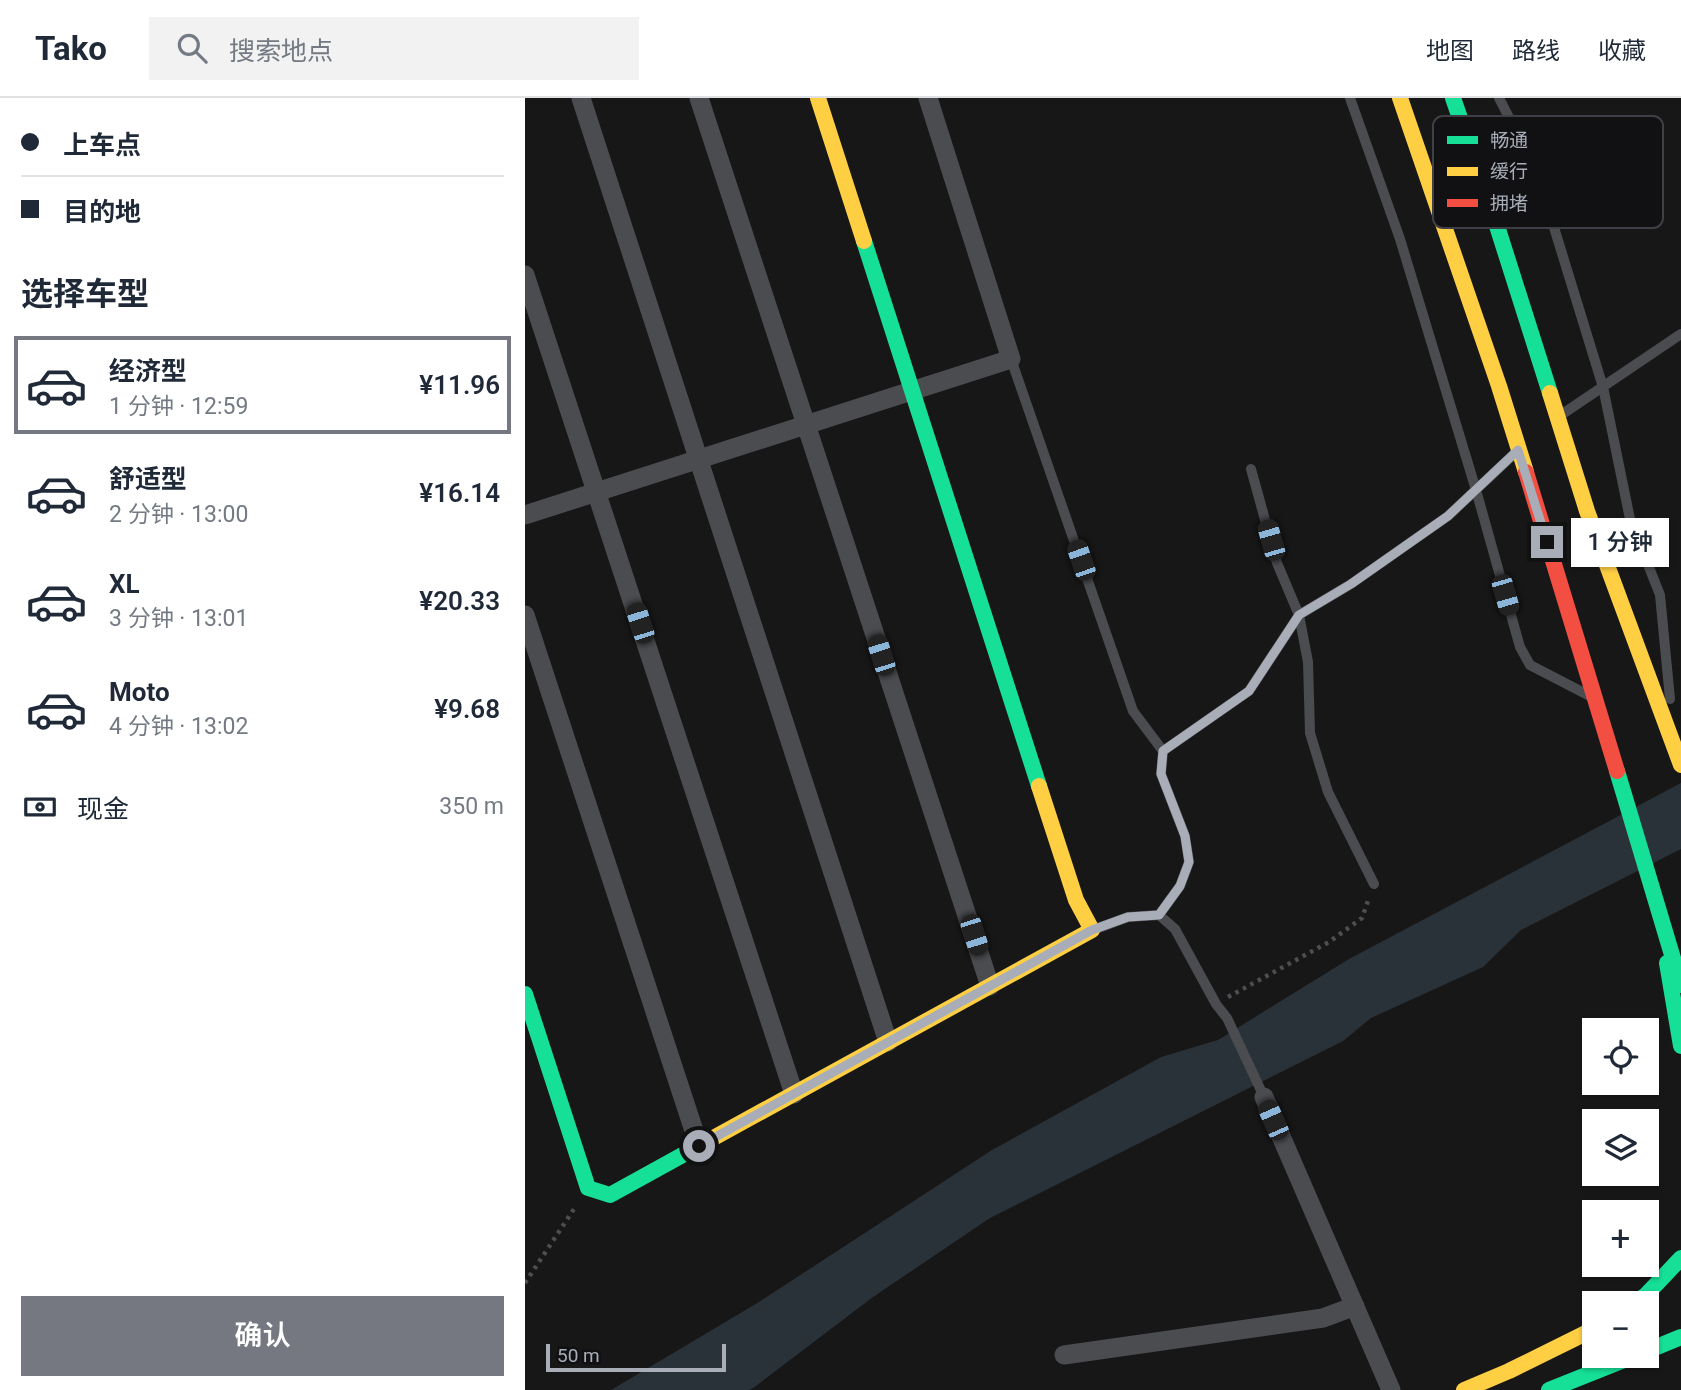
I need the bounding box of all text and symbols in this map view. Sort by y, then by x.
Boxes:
search box [149,17,639,80]
text: Tako [35,29,107,68]
icon: search [173,29,211,67]
text: 搜索地点 [229,36,333,66]
text: 地图 [1426,37,1474,65]
text: 路线 [1512,37,1560,65]
text: 收藏 [1598,37,1646,65]
legend [1433,116,1663,228]
text: 畅通 [1490,129,1528,152]
text: 上车点 [63,130,141,160]
text: 缓行 [1490,160,1528,183]
text: 拥堵 [1490,192,1528,215]
text: 目的地 [63,197,141,227]
text: 选择车型 [21,275,149,313]
icon: car [25,354,88,417]
text: 经济型 [109,356,187,386]
text: ¥11.96 [419,370,500,400]
text: 1 分钟 · 12:59 [109,393,248,420]
icon: car [25,462,88,525]
text: 舒适型 [109,464,187,494]
text: ¥16.14 [419,478,500,508]
text: 2 分钟 · 13:00 [109,501,248,528]
car [1256,517,1287,563]
callout: 1 分钟 [1571,518,1669,566]
route end [1531,526,1563,558]
text: 1 分钟 [1588,529,1652,556]
car [1065,537,1098,583]
text: XL [109,569,140,599]
icon: car [25,570,88,633]
car [1490,572,1521,618]
text: ¥20.33 [419,586,500,616]
car [624,600,657,646]
text: 3 分钟 · 13:01 [109,605,248,632]
car [865,632,898,678]
text: Moto [109,677,170,707]
icon: car [25,678,88,741]
text: ¥9.68 [434,694,500,724]
text: 4 分钟 · 13:02 [109,713,248,740]
icon: cash [21,788,59,826]
text: 350 m [439,793,504,820]
text: 现金 [77,794,129,824]
car [958,912,991,958]
map controls [1582,1018,1659,1368]
button: locate [1582,1018,1659,1095]
car [1255,1097,1292,1143]
button: layers [1582,1109,1659,1186]
route start [683,1130,715,1162]
button: + [1582,1200,1659,1277]
button: − [1582,1291,1659,1368]
button: 确认 [21,1296,504,1376]
scale bar [546,1341,726,1373]
text: 50 m [557,1344,600,1367]

